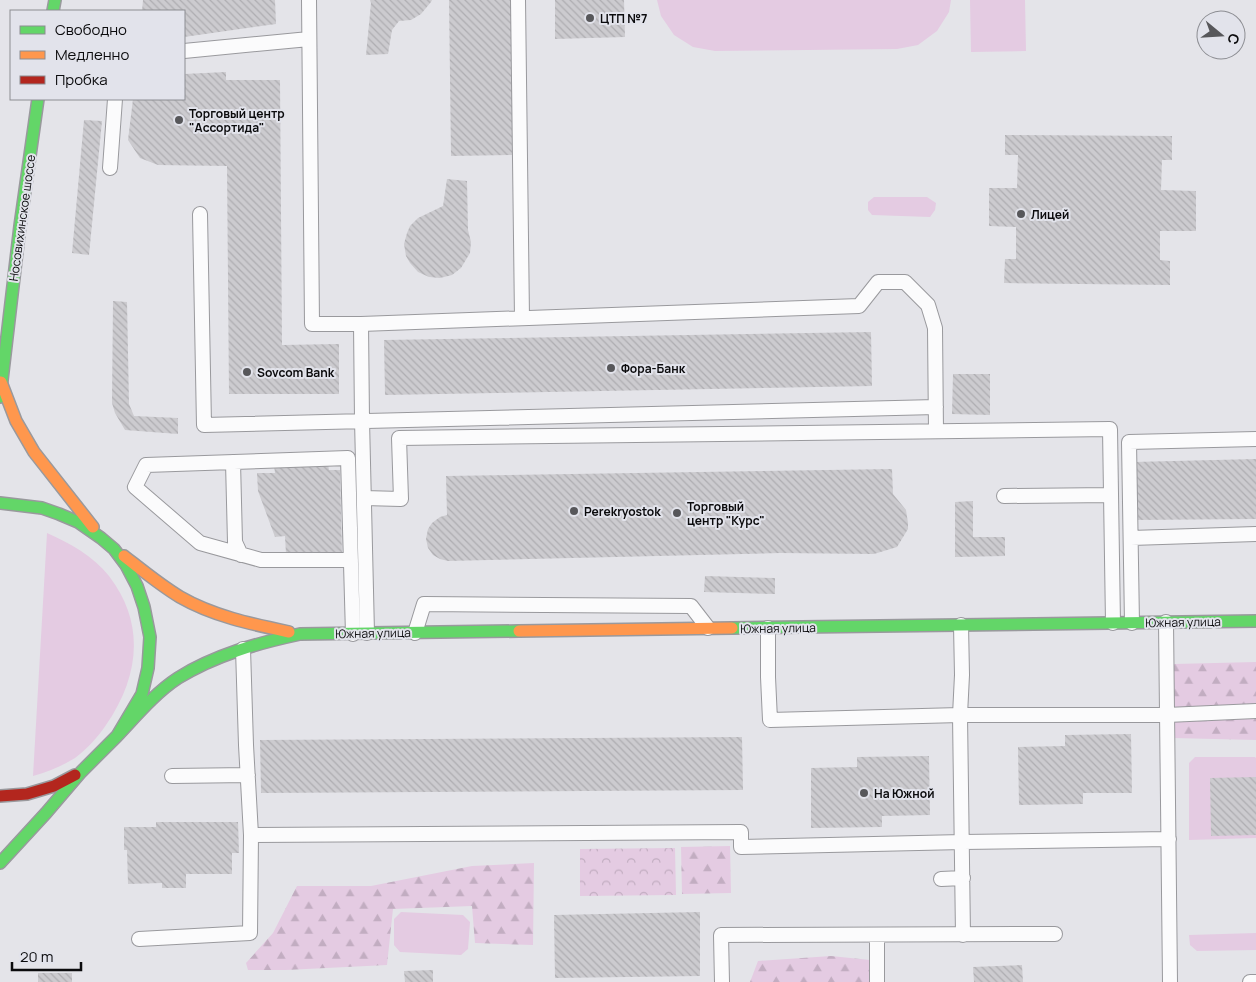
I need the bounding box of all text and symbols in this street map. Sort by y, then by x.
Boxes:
legend [10,10,185,100]
place label: ЦТП №7 [600,10,647,27]
north arrow [1196,10,1246,60]
marker: ЦТП №7 [584,12,596,24]
text: Свободно [55,19,127,40]
text: С [1223,31,1244,47]
text: Медленно [55,44,129,65]
text: Пробка [55,69,108,90]
place label: Торговый центр "Ассортида" [189,105,285,136]
marker: Торговый центр "Ассортида" [173,114,185,126]
street label: Носовихинское шоссе [5,154,39,282]
place label: Лицей [1031,206,1069,223]
marker: Лицей [1015,208,1027,220]
place label: Фора-Банк [621,360,686,377]
marker: Фора-Банк [605,362,617,374]
place label: Sovcom Bank [257,364,335,381]
marker: Sovcom Bank [241,366,253,378]
place label: Торговый центр "Курс" [687,498,765,529]
place label: Perekryostok [584,503,661,520]
marker: Perekryostok [568,505,580,517]
marker: Торговый центр "Курс" [671,507,683,519]
street label: Южная улица [1145,613,1221,631]
street label: Южная улица [740,619,816,637]
street label: Южная улица [335,624,411,642]
place label: На Южной [874,785,934,802]
marker: На Южной [858,787,870,799]
scale bar [12,940,81,972]
text: 20 m [20,946,53,967]

